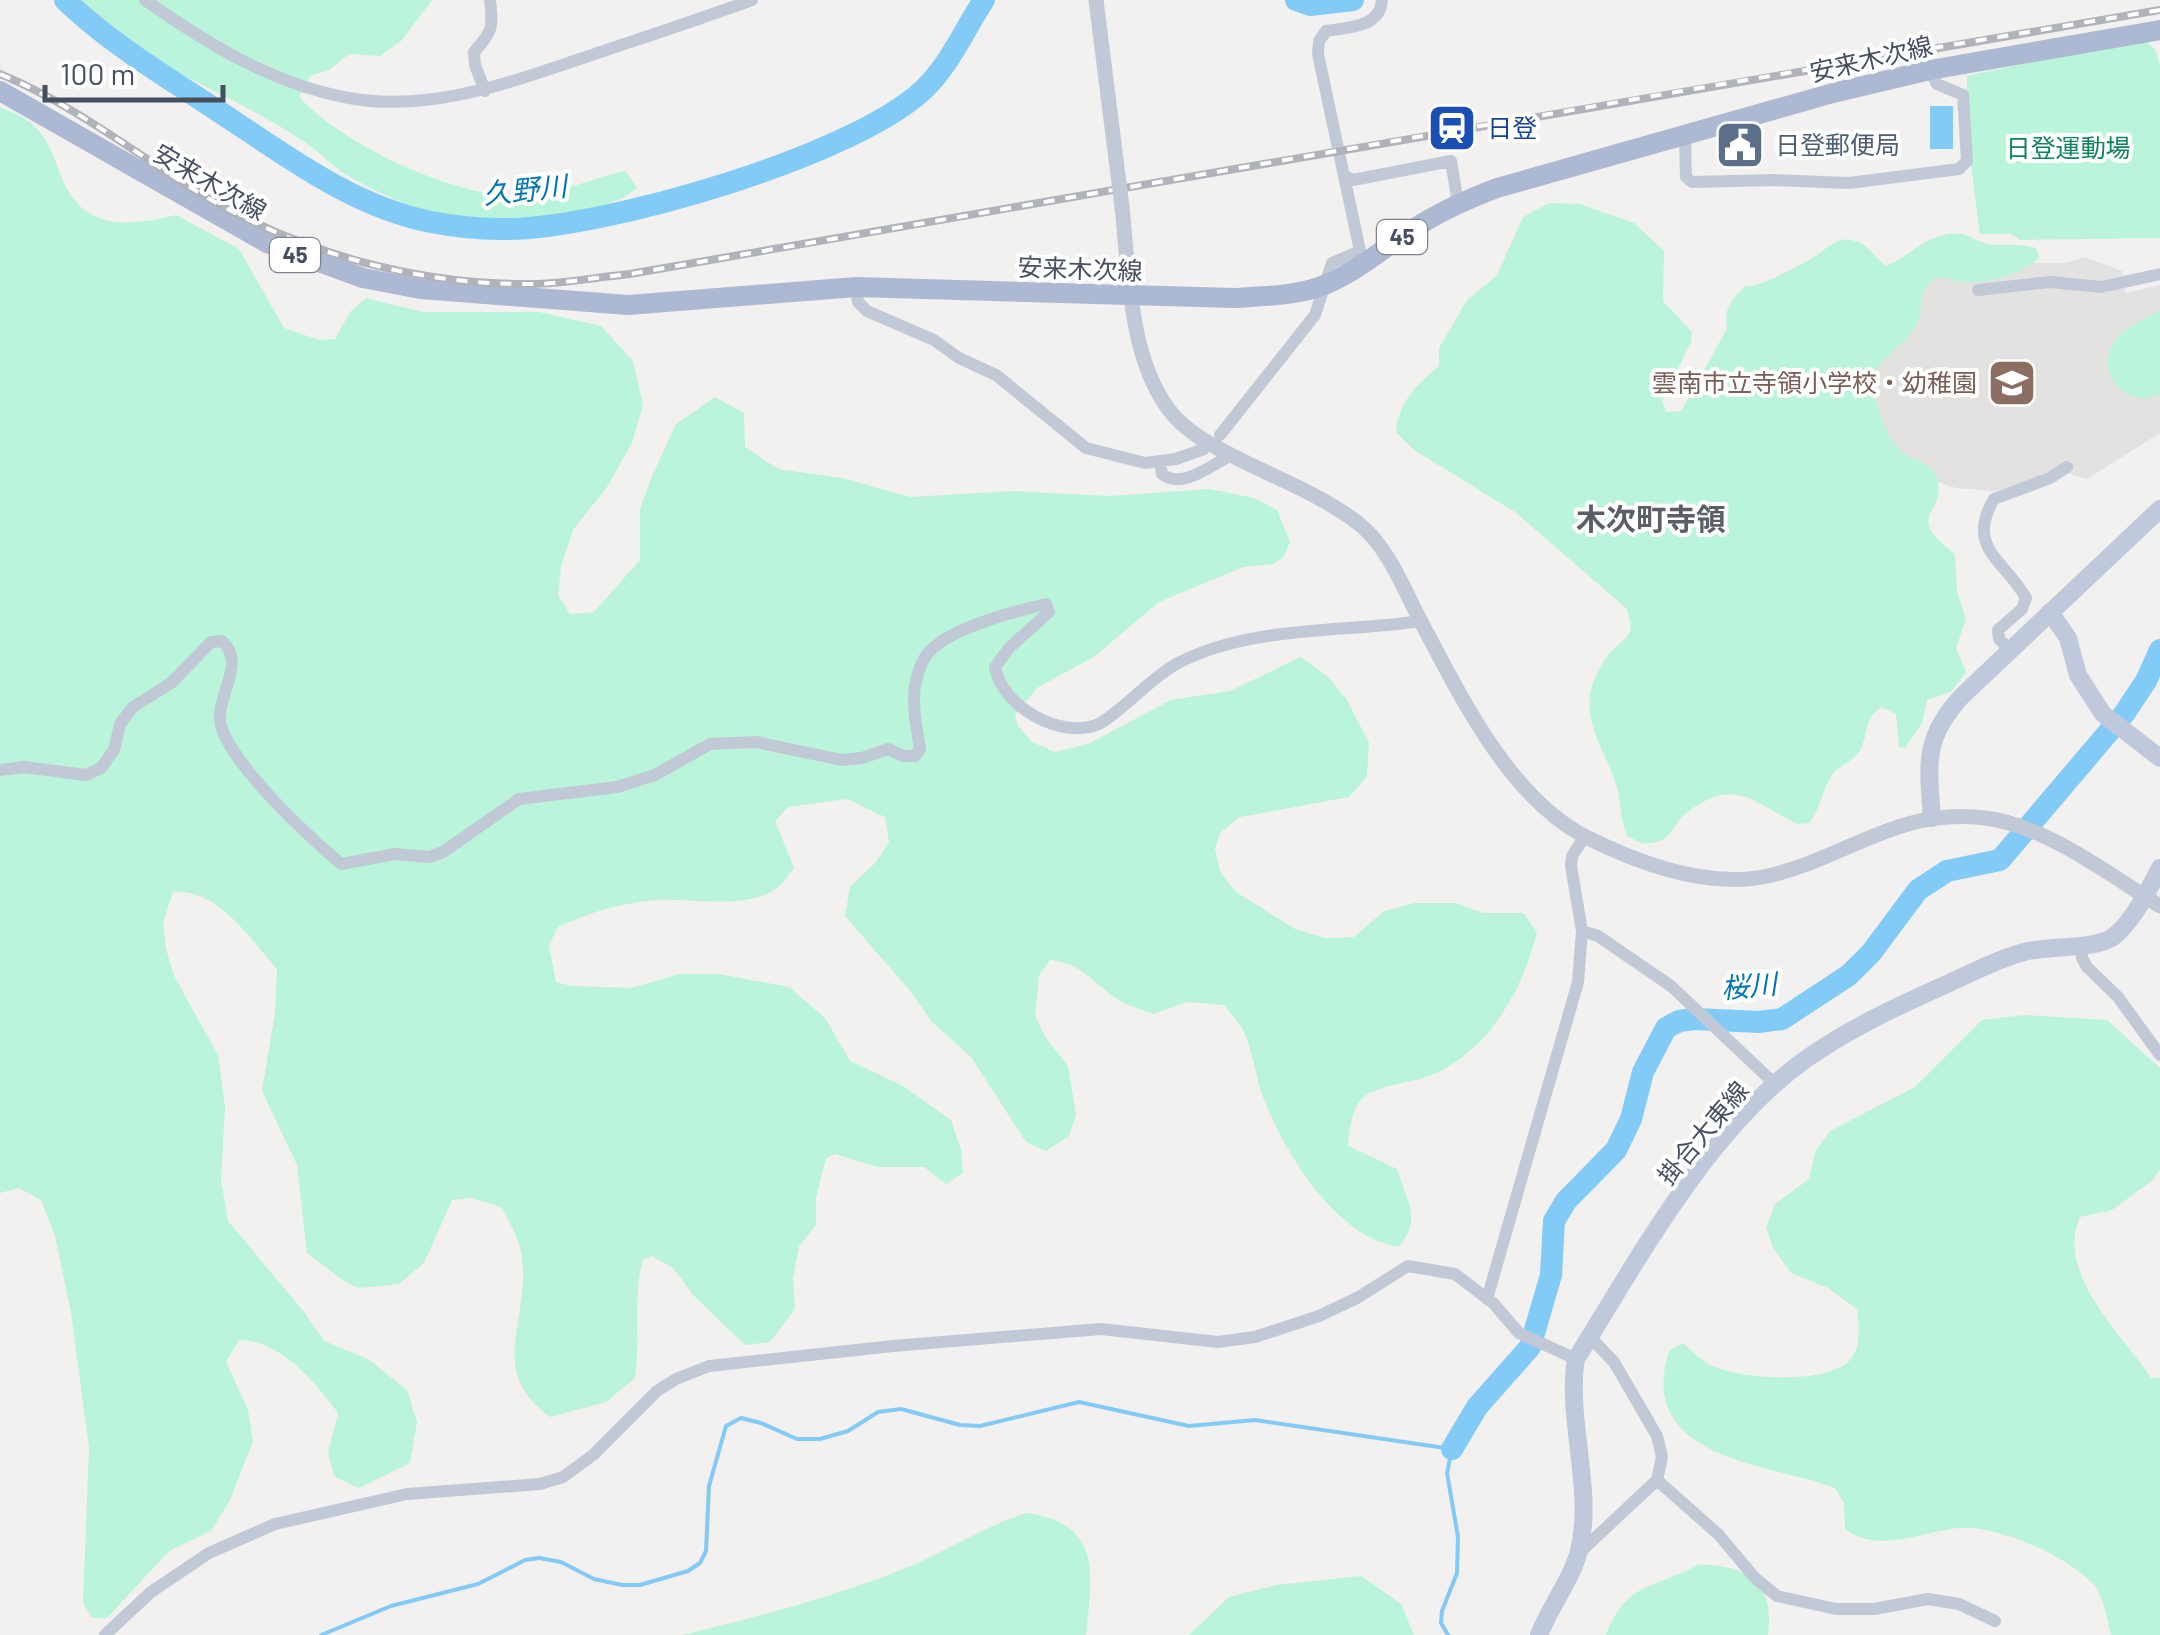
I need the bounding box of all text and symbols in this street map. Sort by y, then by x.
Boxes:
street label: 安来木次線 [1806,29,1935,87]
scale bar [45,40,222,102]
text: 100 m [60,55,135,91]
station icon: 日登 [1426,102,1478,154]
place label: 日登 [1487,112,1537,142]
public building icon: 日登郵便局 [1714,119,1766,171]
place label: 日登郵便局 [1775,129,1900,159]
park label: 日登運動場 [2005,132,2131,162]
street label: 安来木次線 [149,137,272,225]
water label: 久野川 [481,167,571,210]
road number: 45 [1377,220,1427,254]
road number: 45 [270,238,320,272]
street label: 安来木次線 [1017,251,1143,285]
school or university icon: 雲南市立寺領小学校・幼稚園 [1986,357,2038,409]
place label: 雲南市立寺領小学校・幼稚園 [1652,367,1977,397]
district label: 木次町寺領 [1576,500,1726,536]
water label: 桜川 [1720,965,1781,1004]
street label: 掛合大東線 [1651,1075,1754,1190]

